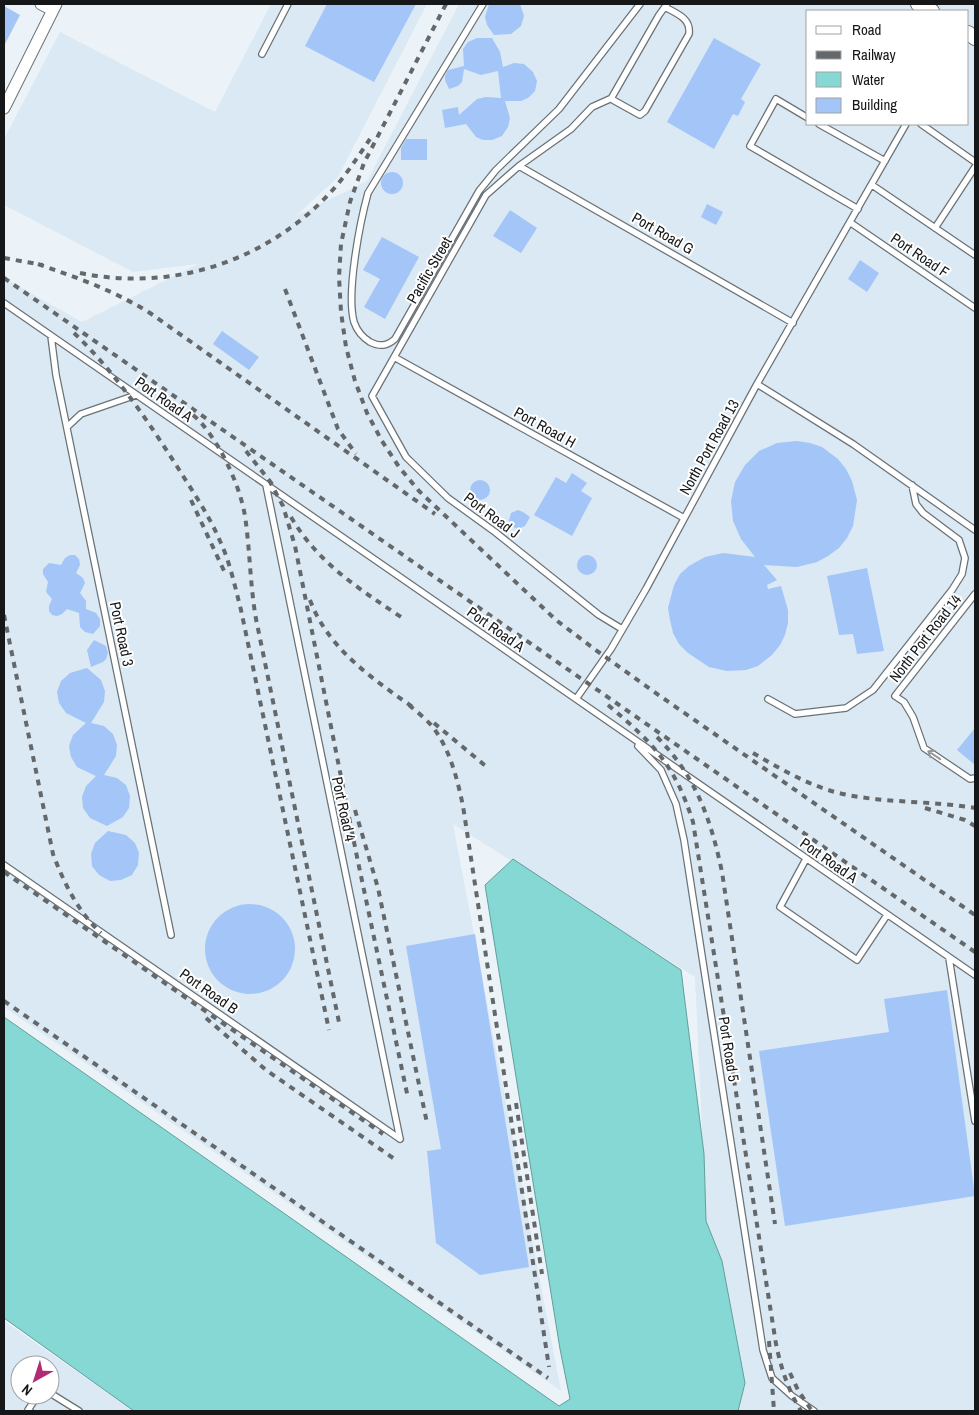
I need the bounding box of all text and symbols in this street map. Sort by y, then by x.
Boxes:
legend [806,10,969,125]
text: Road [852,19,881,40]
text: Railway [852,44,897,65]
text: Water [852,69,884,90]
text: Building [852,94,897,115]
street label: Port Road G [628,207,698,259]
street label: Port Road F [887,228,953,282]
street label: Pacific Street [401,232,457,307]
street label: Port Road A [131,371,198,427]
street label: North Port Road 13 [674,395,744,498]
street label: Port Road H [510,401,580,453]
street label: Port Road J [460,487,524,543]
street label: North Port Road 14 [884,590,966,686]
street label: Port Road 3 [105,600,139,668]
street label: Port Road A [463,601,530,657]
one-way arrow [927,749,941,760]
street label: Port Road 4 [327,775,361,843]
street label: Port Road A [796,832,863,888]
street label: Port Road B [176,963,242,1019]
street label: Port Road 5 [713,1015,745,1083]
north arrow [10,1355,60,1405]
text: N [18,1380,36,1400]

